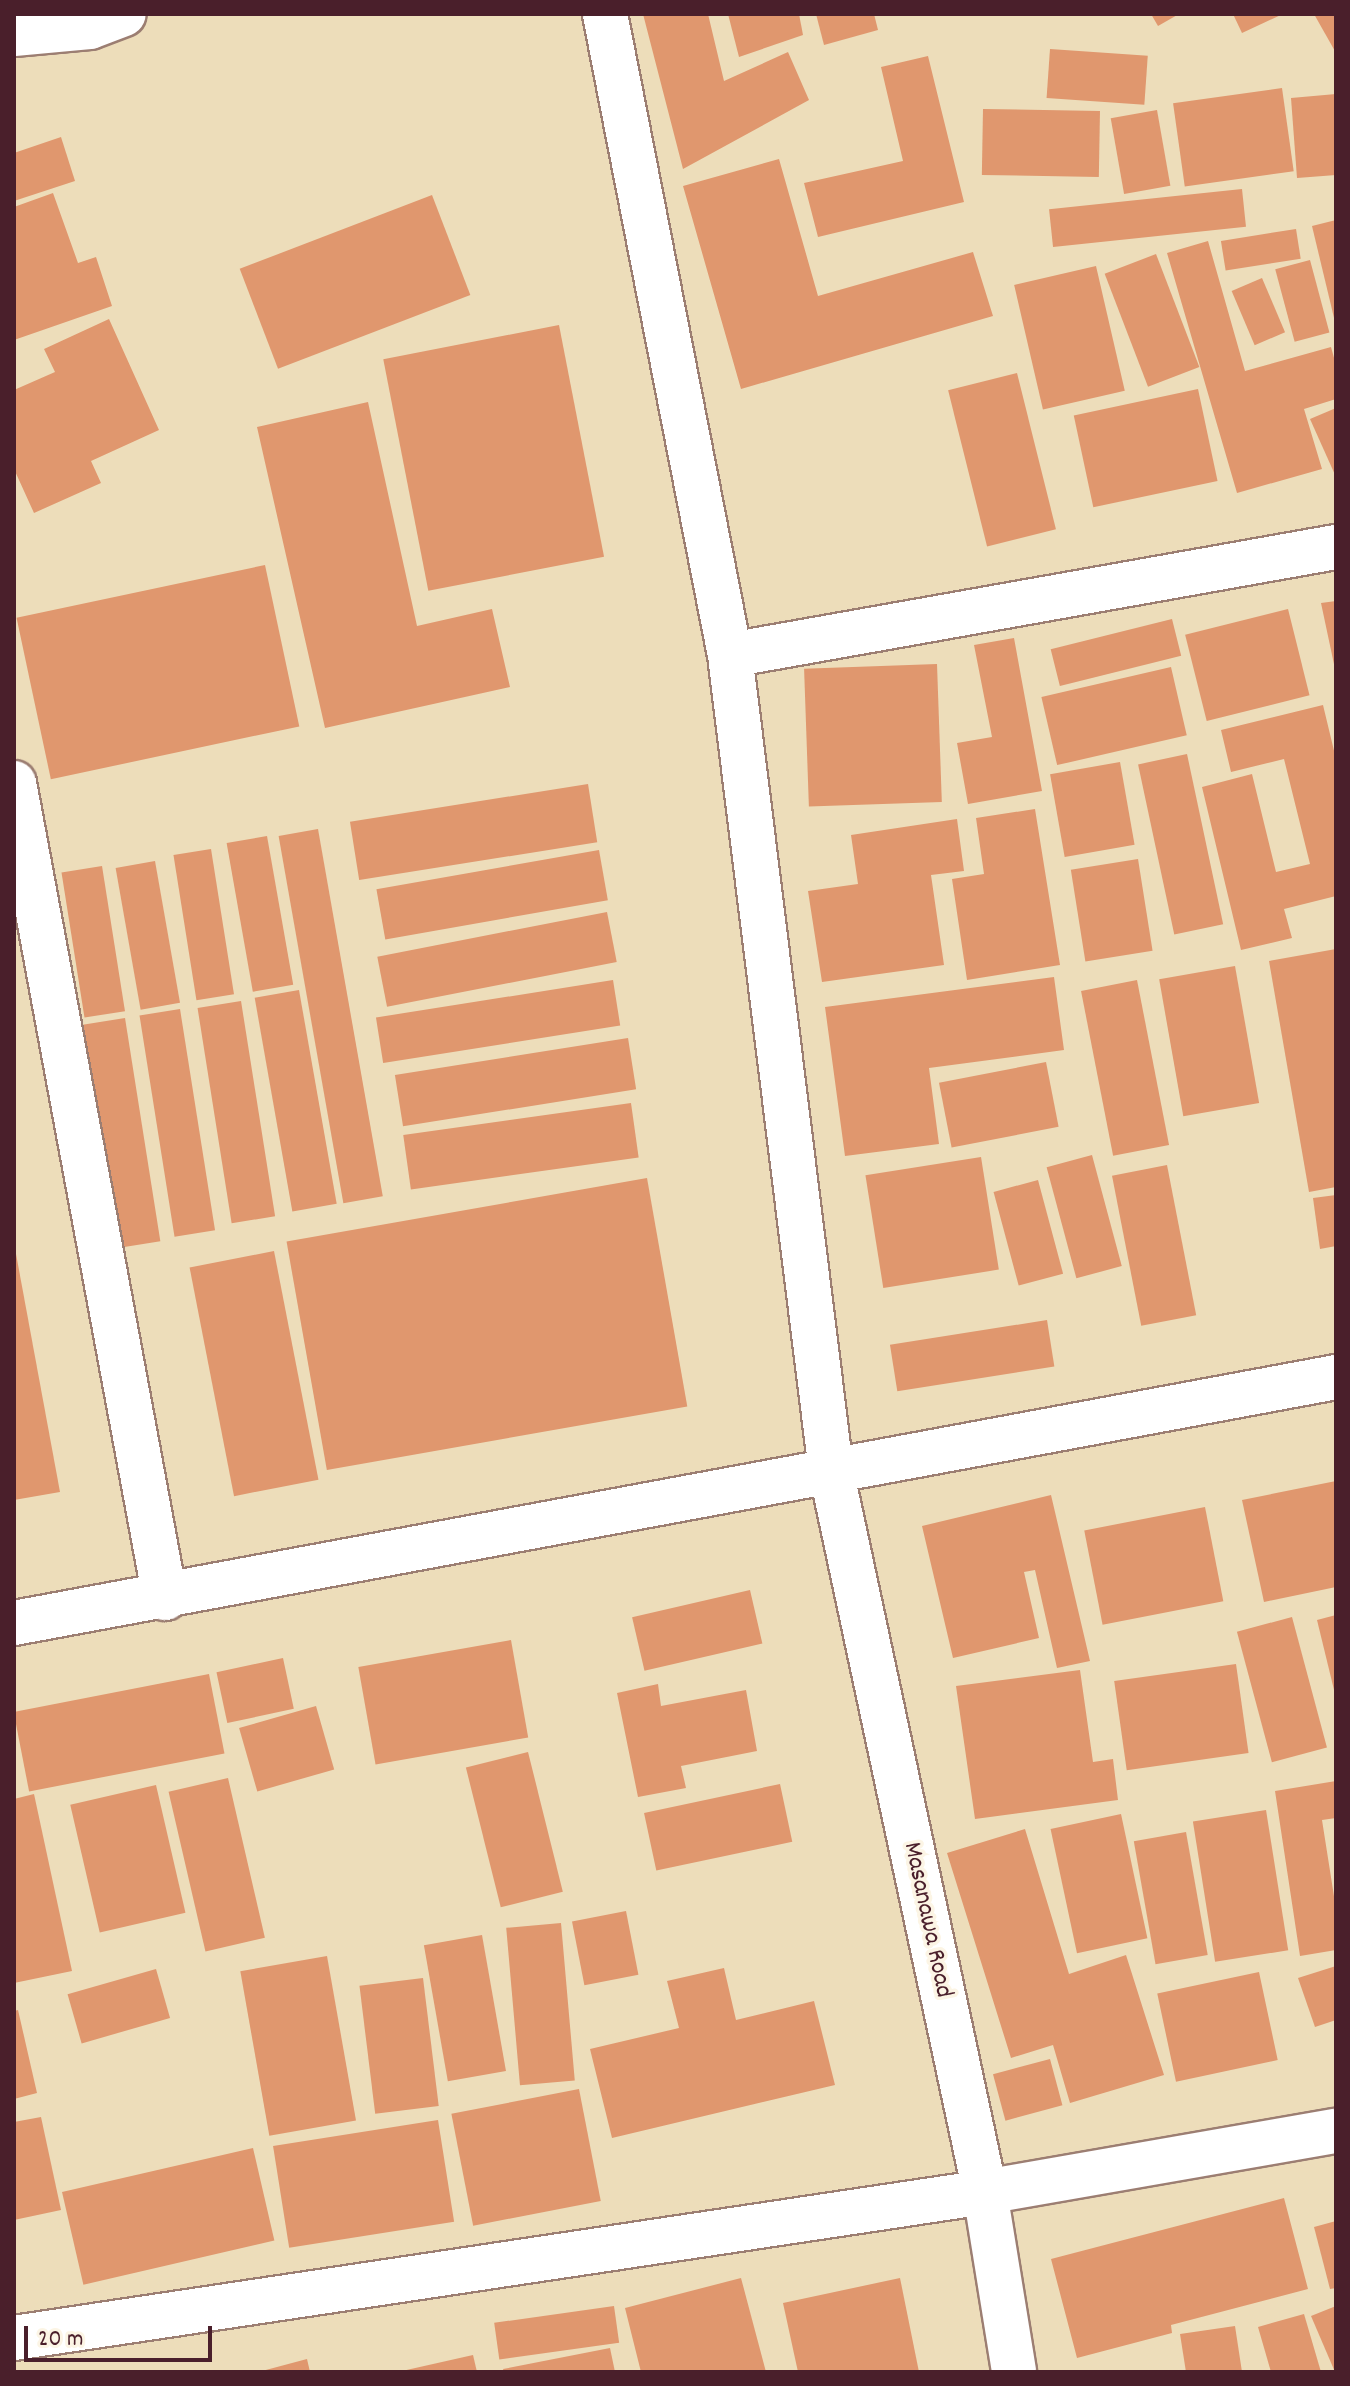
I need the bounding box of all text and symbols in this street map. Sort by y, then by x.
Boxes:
street label: Masanawa Road [895,1839,959,2001]
scale bar [28,2310,216,2360]
text: 20 m [38,2323,84,2357]

